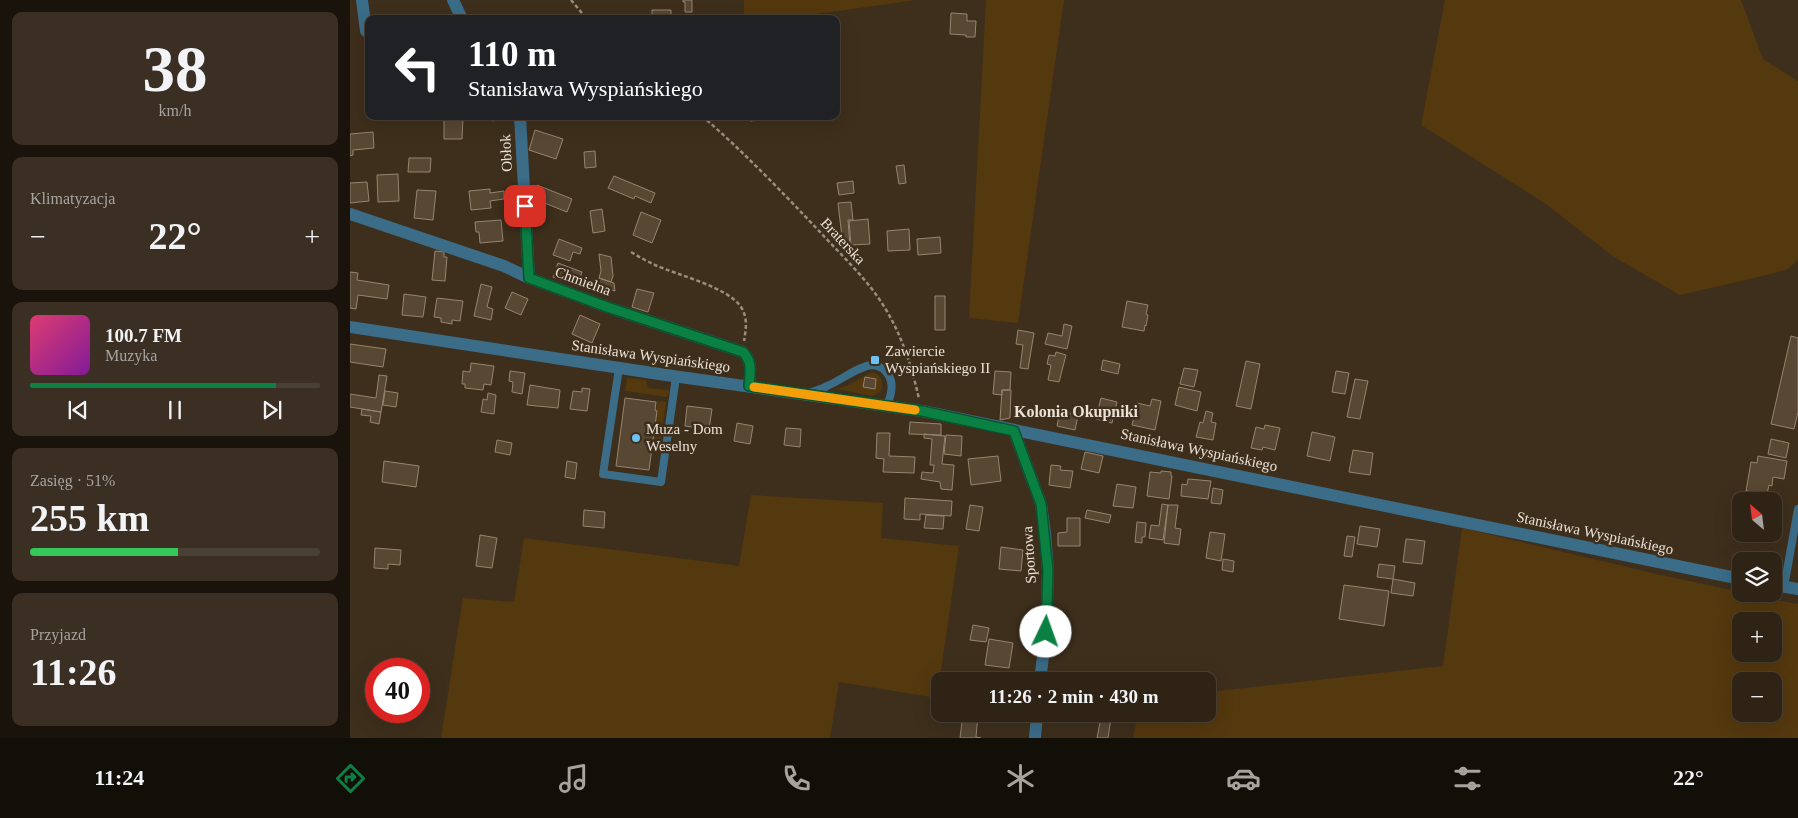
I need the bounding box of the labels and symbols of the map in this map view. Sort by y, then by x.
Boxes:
street label: Obłok [497,133,515,172]
pin [504,185,546,227]
street label: Braterska [818,215,869,268]
street label: Chmielna [553,264,613,299]
street label: Stanisława Wyspiańskiego [571,337,731,375]
place label: Zawiercie Wyspiańskiego II [885,343,990,376]
marker: Zawiercie Wyspiańskiego II [869,354,881,366]
district label: Kolonia Okupniki [1014,403,1139,421]
place label: Muza - Dom Weselny [646,421,723,454]
street label: Stanisława Wyspiańskiego [1119,426,1279,474]
marker: Muza - Dom Weselny [630,432,642,444]
north arrow [1732,492,1782,542]
street label: Stanisława Wyspiańskiego [1515,509,1675,557]
street label: Sportowa [1019,525,1039,584]
position arrow [1019,605,1071,657]
speed limit sign: 40 [365,658,430,723]

